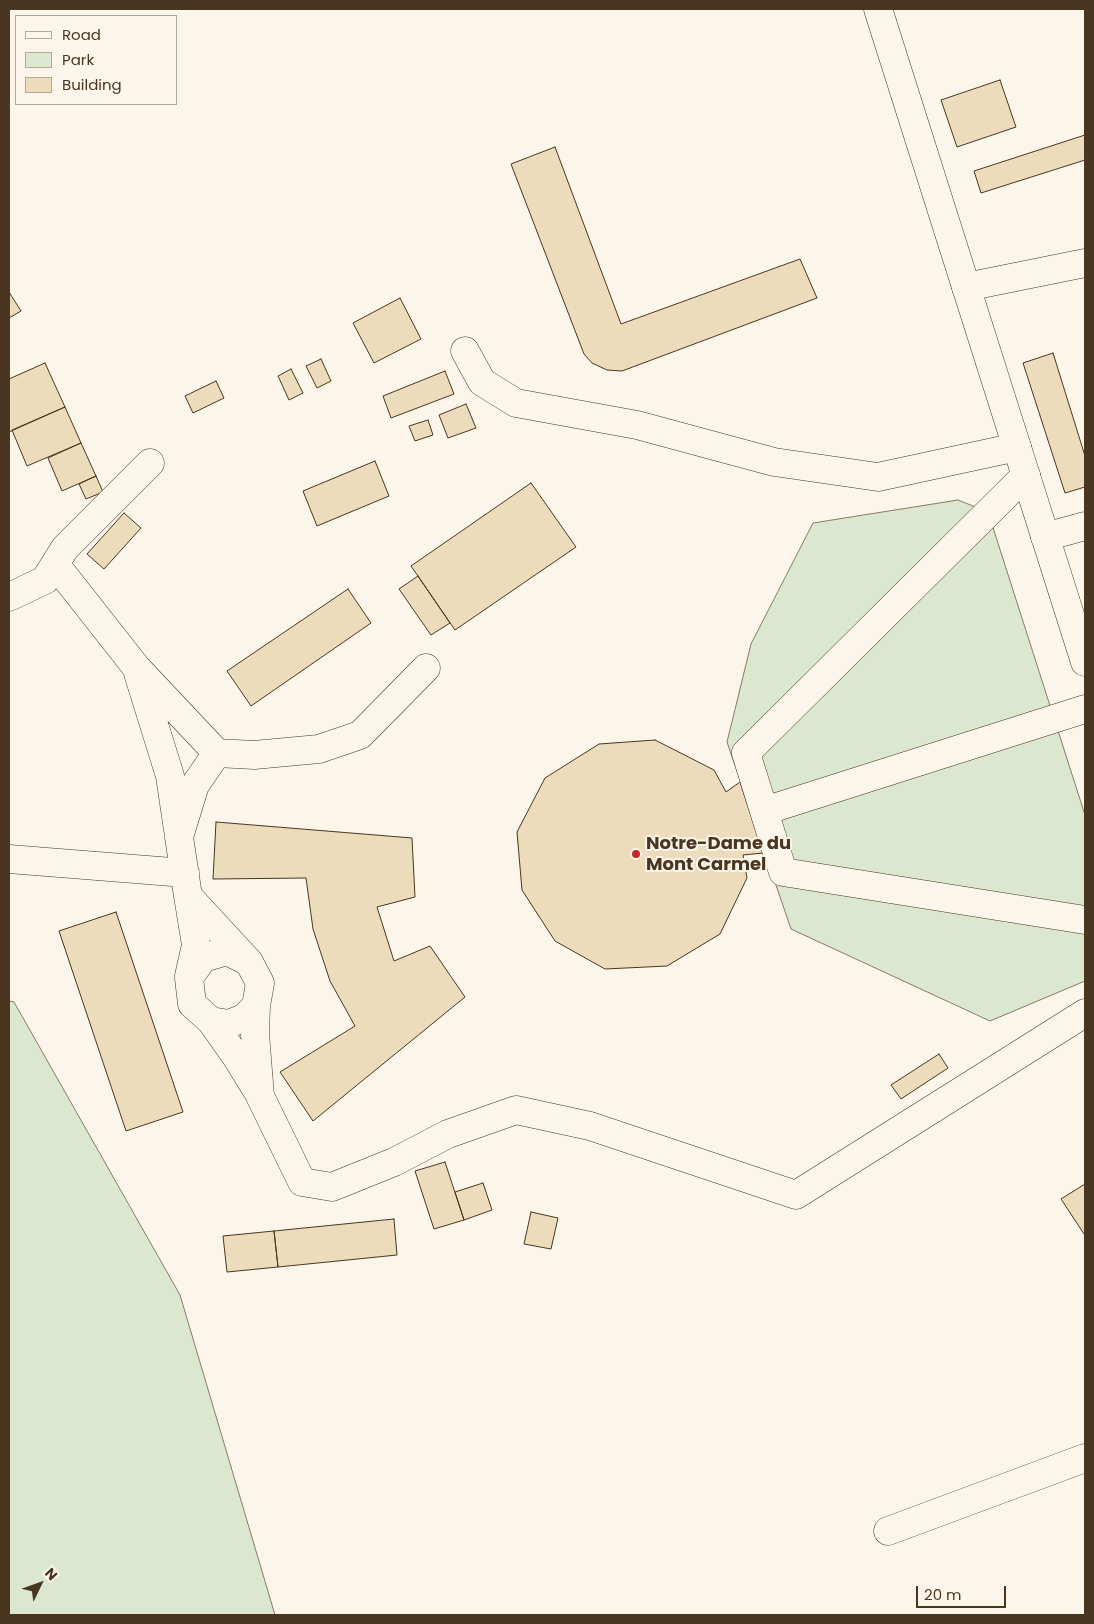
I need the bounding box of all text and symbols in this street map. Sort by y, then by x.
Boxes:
legend [15,15,178,105]
text: Road [62,24,101,45]
text: Park [62,49,94,70]
text: Building [62,74,122,95]
place label: Notre-Dame du Mont Carmel [646,833,791,876]
marker: Notre-Dame du Mont Carmel [630,848,642,860]
north arrow [15,1559,65,1609]
text: N [40,1563,62,1585]
scale bar [919,1576,1009,1608]
text: 20 m [924,1584,962,1605]

